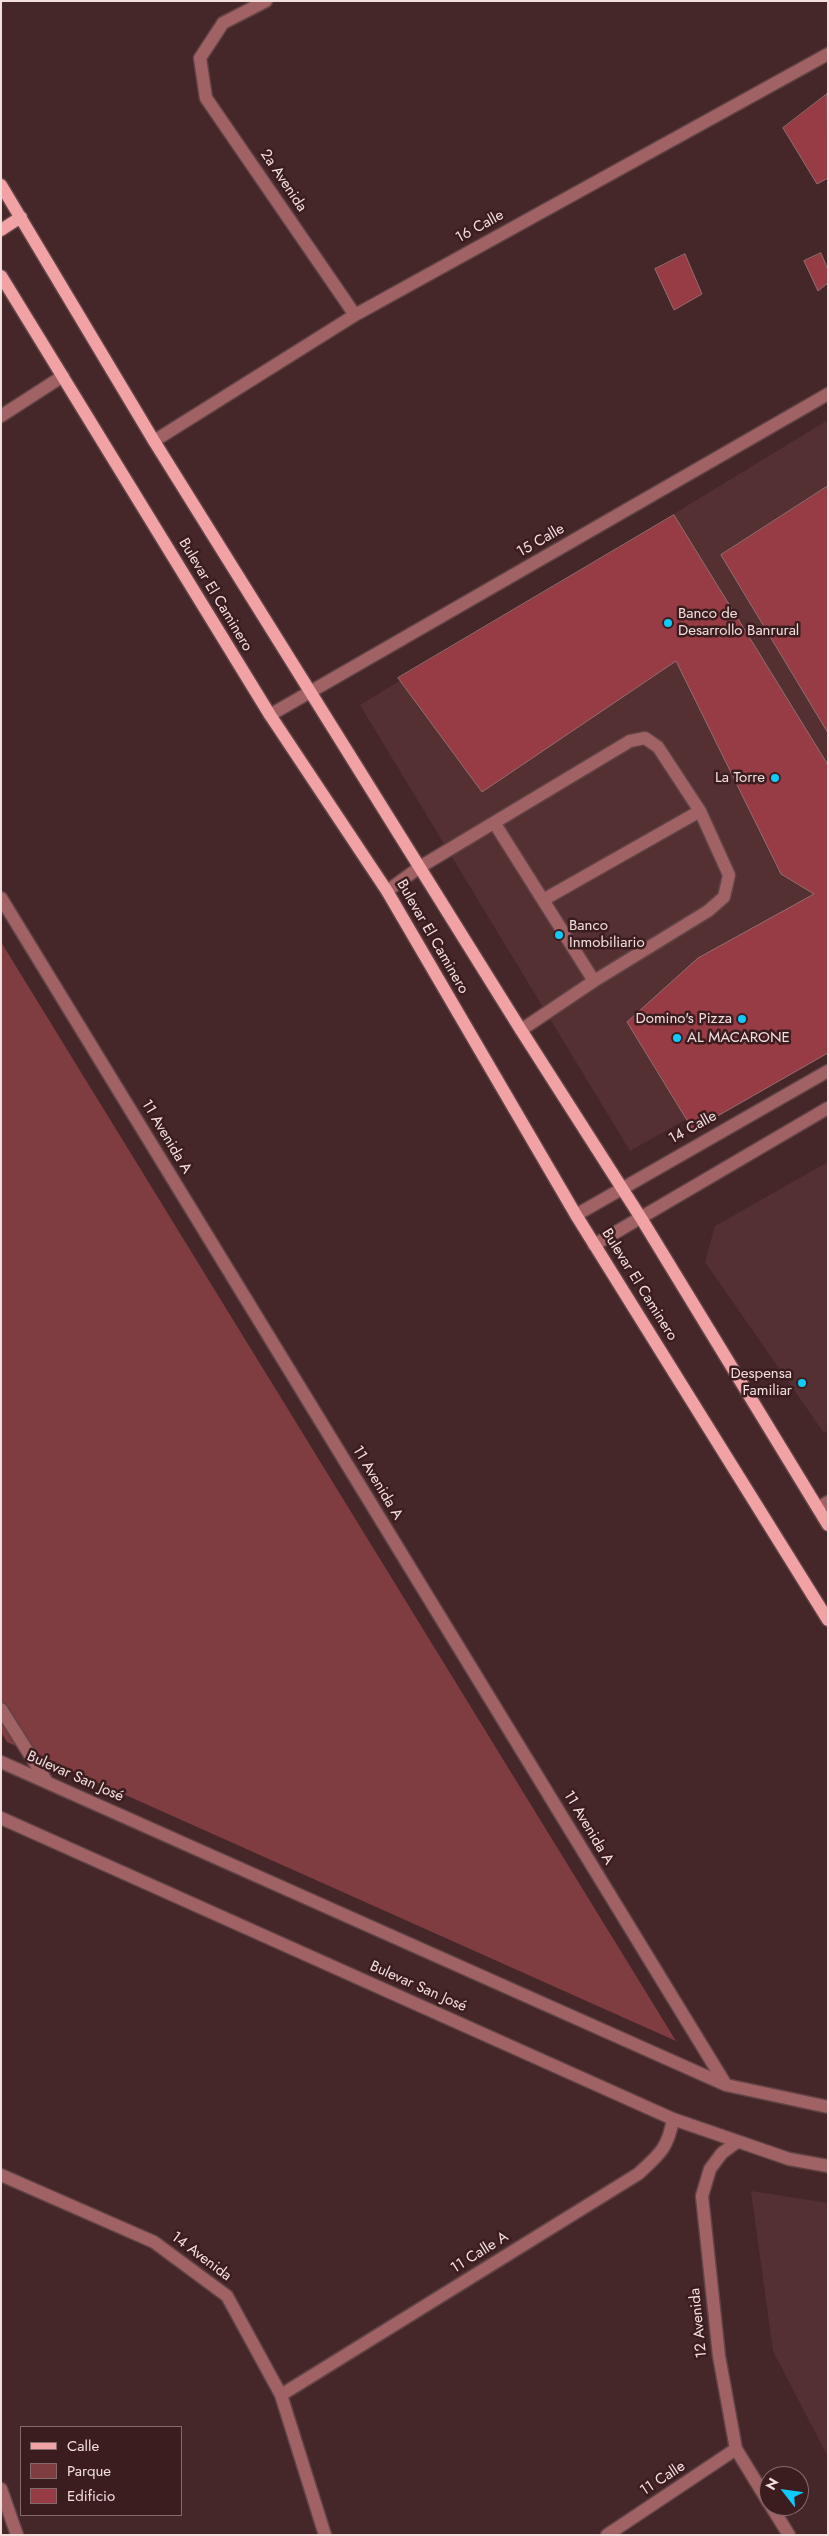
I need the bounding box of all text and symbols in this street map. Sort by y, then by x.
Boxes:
street label: 2a Avenida [256,147,310,215]
street label: 16 Calle [453,207,507,247]
street label: 15 Calle [514,520,568,562]
street label: Bulevar El Caminero [174,535,256,655]
place label: Banco de Desarrollo Banrural [678,605,799,640]
marker: Banco de Desarrollo Banrural [662,617,674,629]
place label: La Torre [715,769,765,787]
marker: La Torre [769,772,781,784]
street label: Bulevar El Caminero [392,877,472,997]
place label: Banco Inmobiliario [569,917,645,952]
marker: Banco Inmobiliario [553,929,565,941]
place label: Domino's Pizza [635,1010,732,1028]
marker: Domino's Pizza [736,1013,748,1025]
place label: AL MACARONE [687,1029,790,1047]
marker: AL MACARONE [671,1032,683,1044]
street label: 11 Avenida A [137,1097,195,1177]
street label: 14 Calle [666,1107,720,1149]
street label: Bulevar El Caminero [597,1226,681,1344]
place label: Despensa Familiar [731,1365,792,1400]
marker: Despensa Familiar [796,1377,808,1389]
street label: 11 Avenida A [348,1443,406,1523]
street label: Bulevar San José [24,1748,126,1806]
street label: 11 Avenida A [559,1788,617,1868]
street label: Bulevar San José [367,1958,469,2016]
street label: 11 Calle A [448,2228,512,2278]
street label: 14 Avenida [167,2229,235,2285]
street label: 12 Avenida [686,2287,712,2359]
legend [20,2426,182,2516]
text: Calle [67,2435,99,2457]
street label: 11 Calle [637,2458,689,2500]
text: Parque [67,2460,111,2482]
north arrow [759,2466,809,2516]
text: N [760,2474,783,2494]
text: Edificio [67,2485,115,2507]

